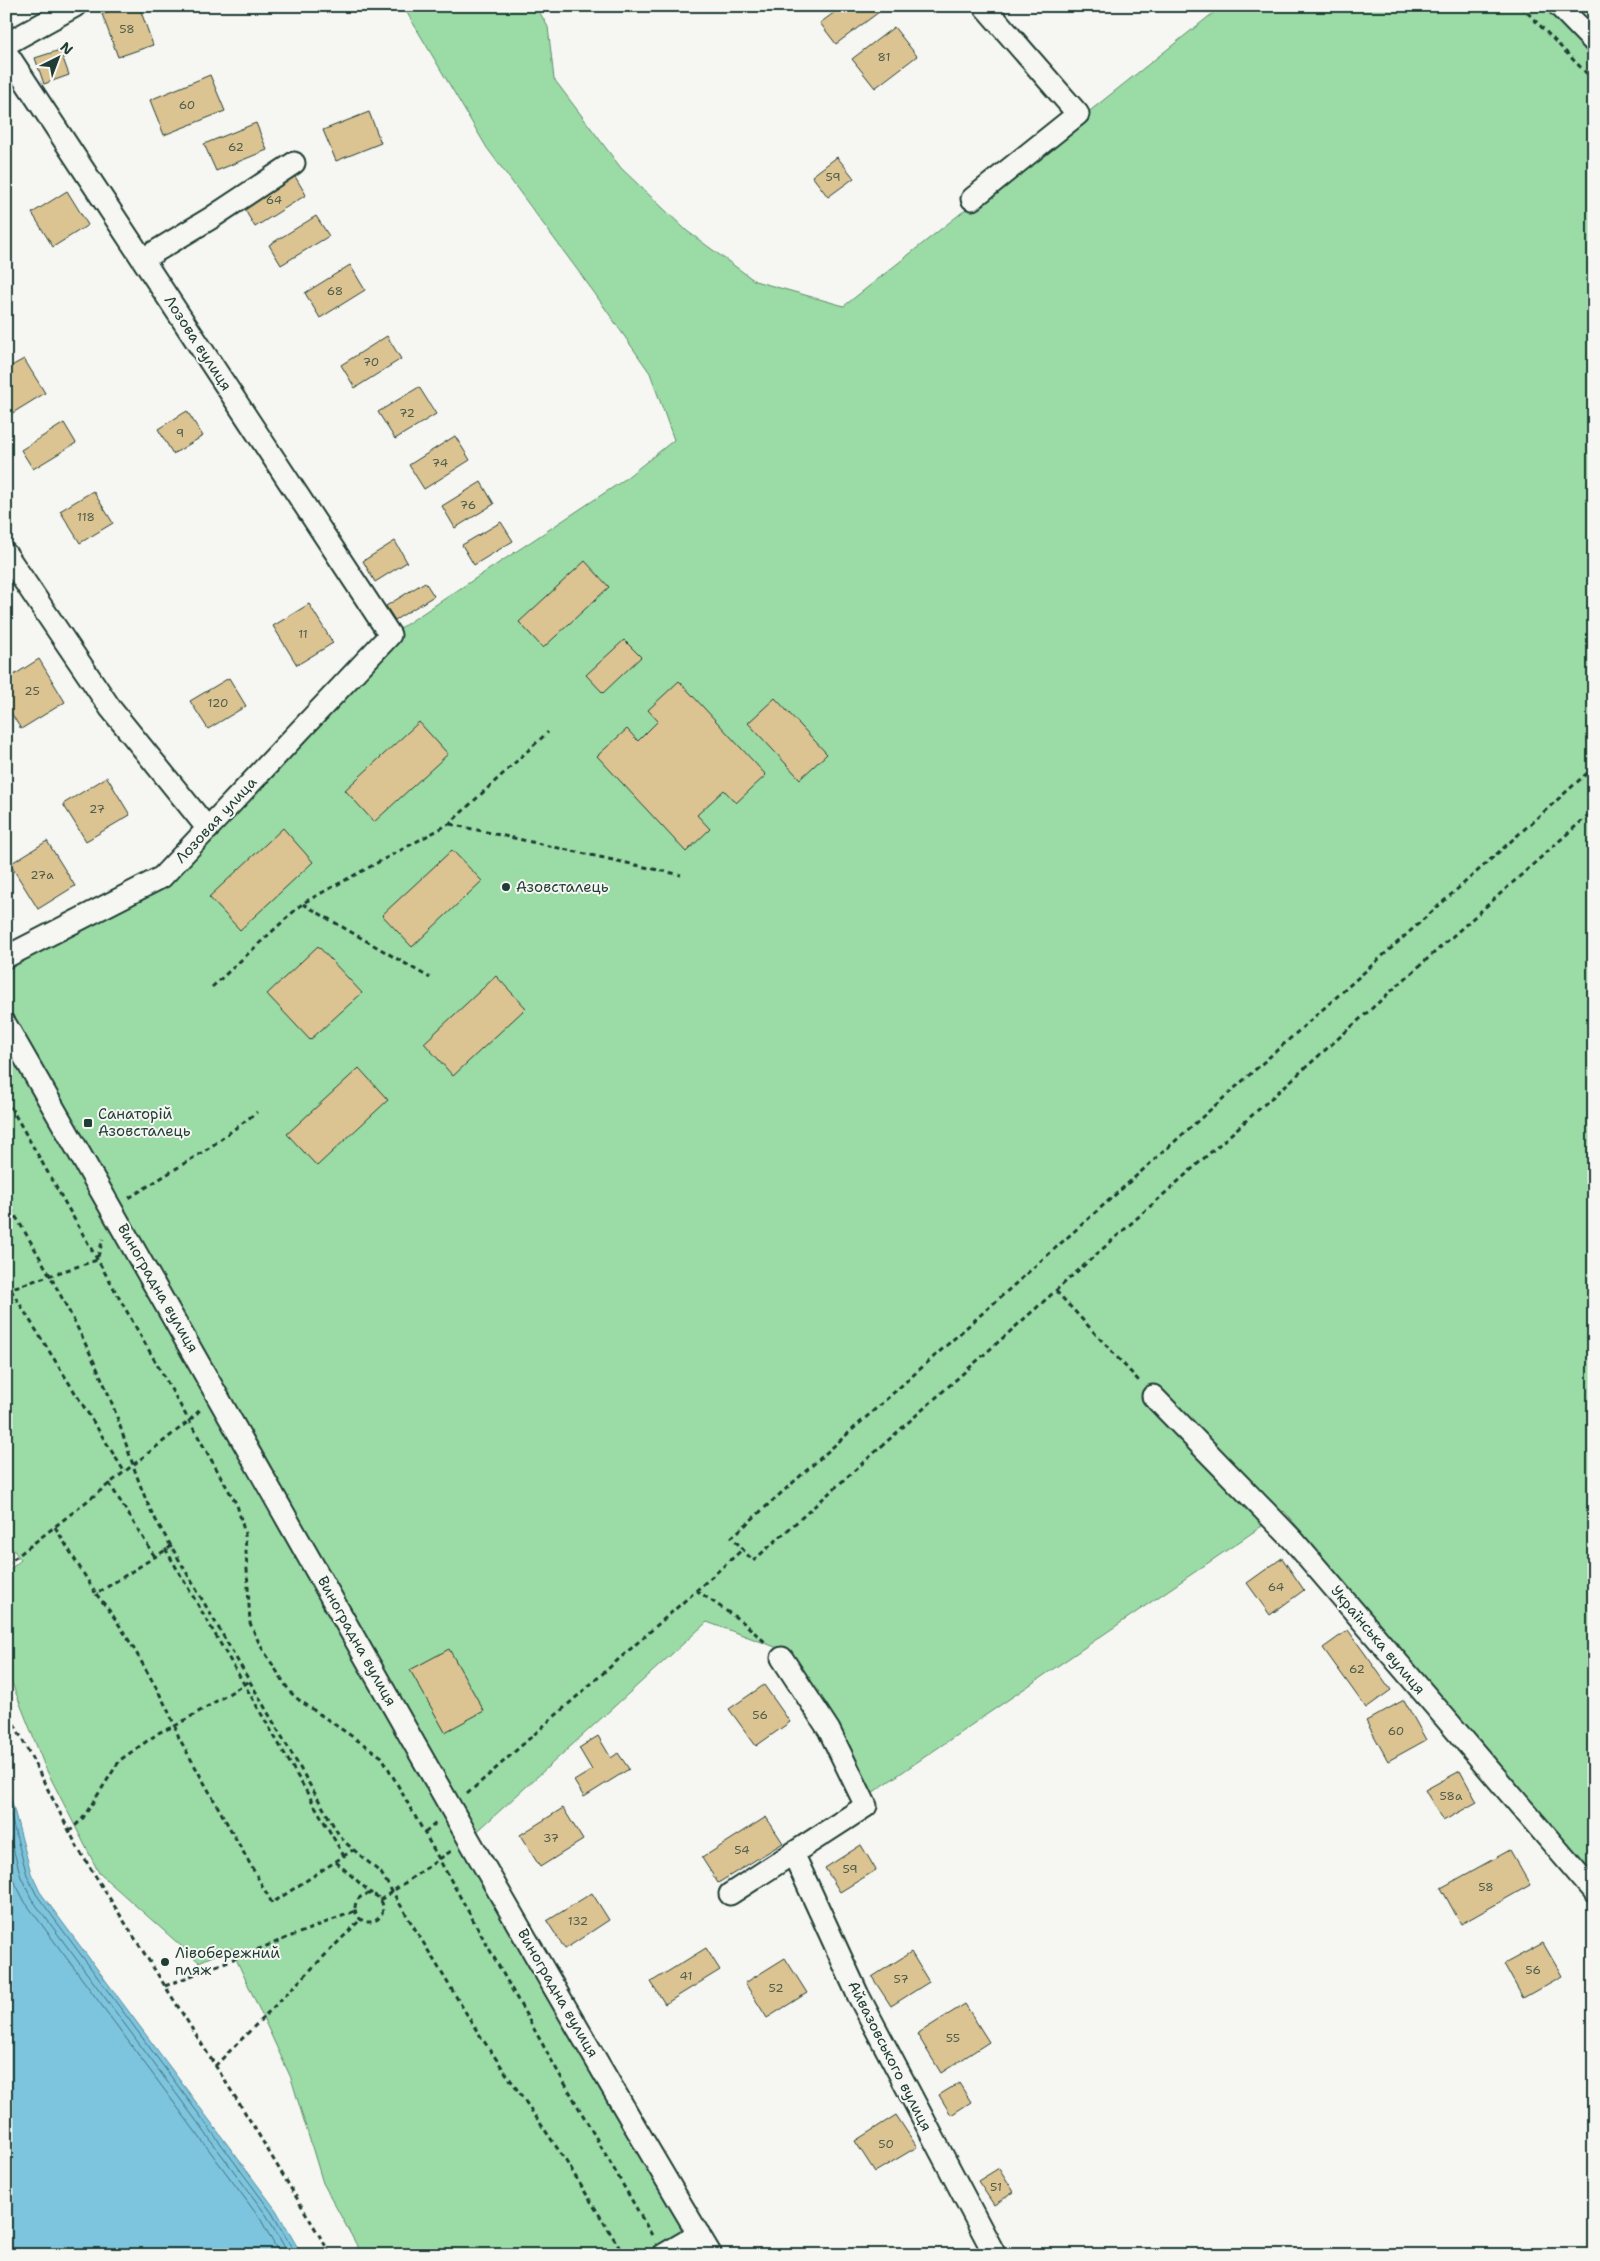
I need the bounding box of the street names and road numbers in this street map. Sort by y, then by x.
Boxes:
street label: Лозова вулиця [160,291,236,395]
street label: Лозовая улица [171,772,262,867]
street label: Виноградна вулиця [113,1220,203,1356]
street label: Виноградна вулиця [313,1572,401,1710]
street label: Українська вулиця [1326,1581,1430,1699]
street label: Виноградна вулиця [513,1925,603,2061]
street label: Айвазовського вулиця [843,1977,937,2135]

